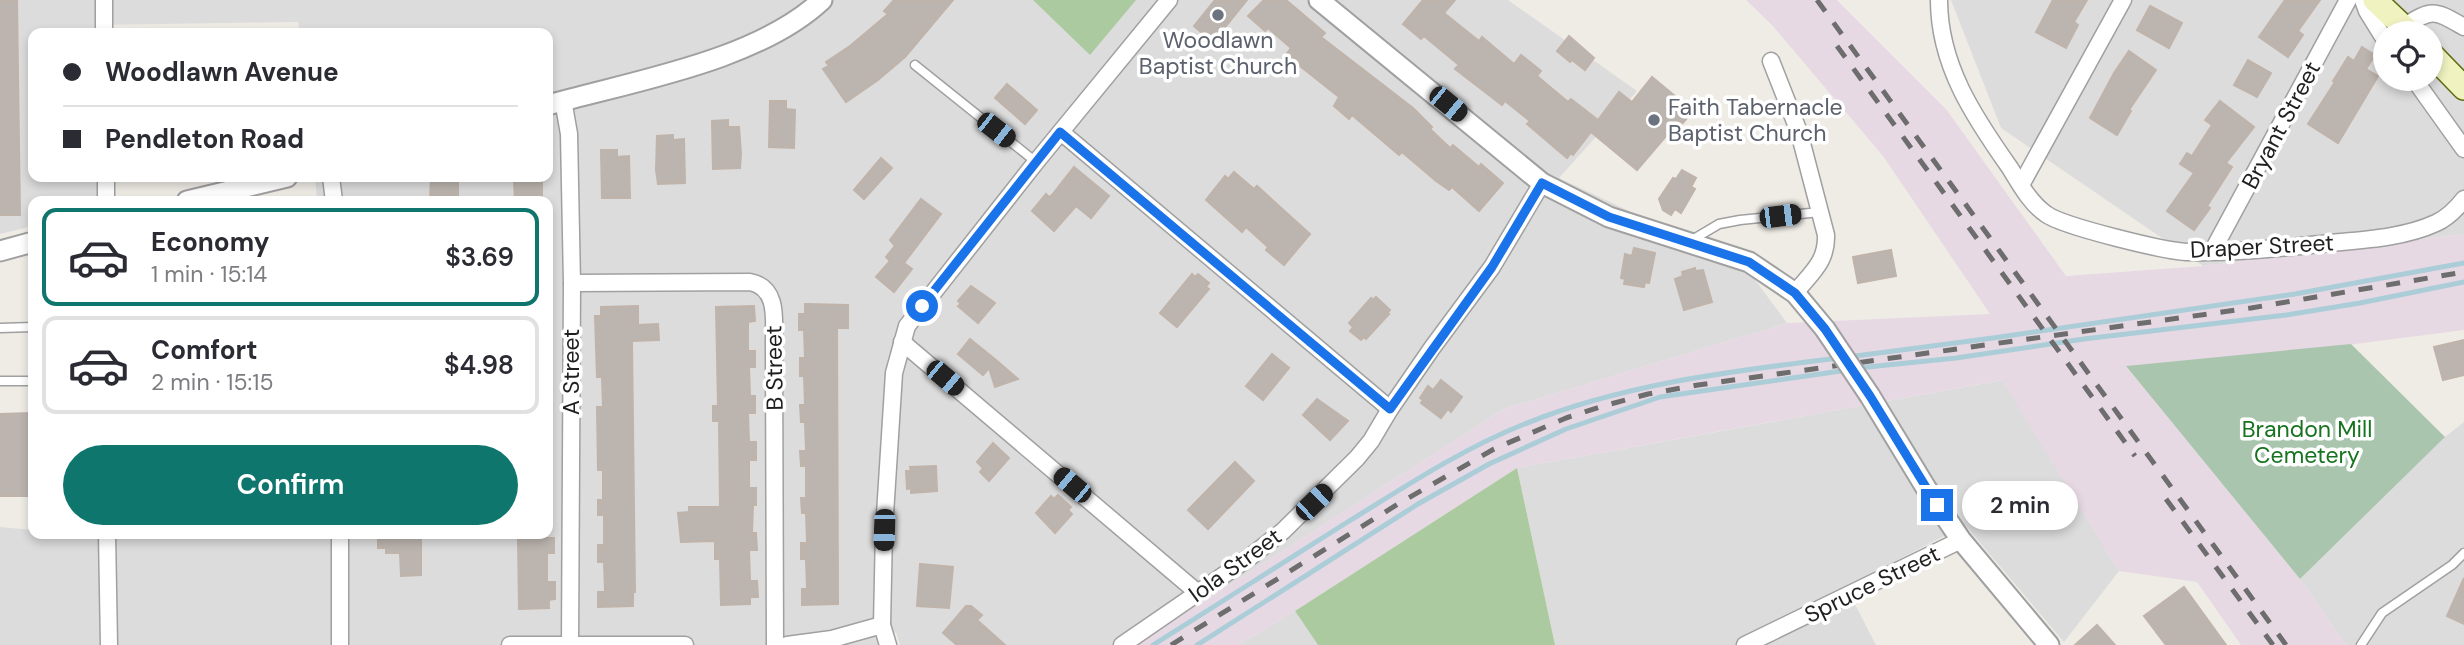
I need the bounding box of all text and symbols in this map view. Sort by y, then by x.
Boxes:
marker: Woodlawn Baptist Church [1210,7,1226,23]
map controls [2373,21,2443,91]
button: locate [2373,21,2443,91]
place label: Woodlawn Baptist Church [1139,25,1297,81]
text: Woodlawn Avenue [105,55,339,89]
street label: Bryant Street [2235,56,2327,194]
car [1426,83,1471,125]
place label: Faith Tabernacle Baptist Church [1668,92,1843,148]
car [973,109,1020,151]
marker: Faith Tabernacle Baptist Church [1646,112,1662,128]
text: Pendleton Road [105,122,304,156]
car [1758,203,1803,229]
text: Economy [151,225,269,259]
icon: car [67,226,130,289]
street label: Draper Street [2189,227,2335,265]
text: $3.69 [445,240,514,274]
text: 1 min · 15:14 [151,259,267,289]
route start [906,290,938,322]
street label: B Street [758,325,790,411]
street label: A Street [556,329,586,415]
text: Comfort [151,333,257,367]
icon: car [67,334,130,397]
text: $4.98 [444,348,514,382]
car [923,356,968,400]
text: 2 min · 15:15 [151,367,273,397]
park label: Brandon Mill Cemetery [2242,414,2372,470]
button: Confirm [63,445,518,525]
car [1050,463,1095,507]
car [1292,480,1337,524]
callout: 2 min [1962,480,2077,530]
route end [1921,489,1953,521]
text: 2 min [1990,490,2050,520]
car [873,509,896,551]
street label: Iola Street [1183,521,1287,609]
street label: Spruce Street [1799,538,1945,630]

